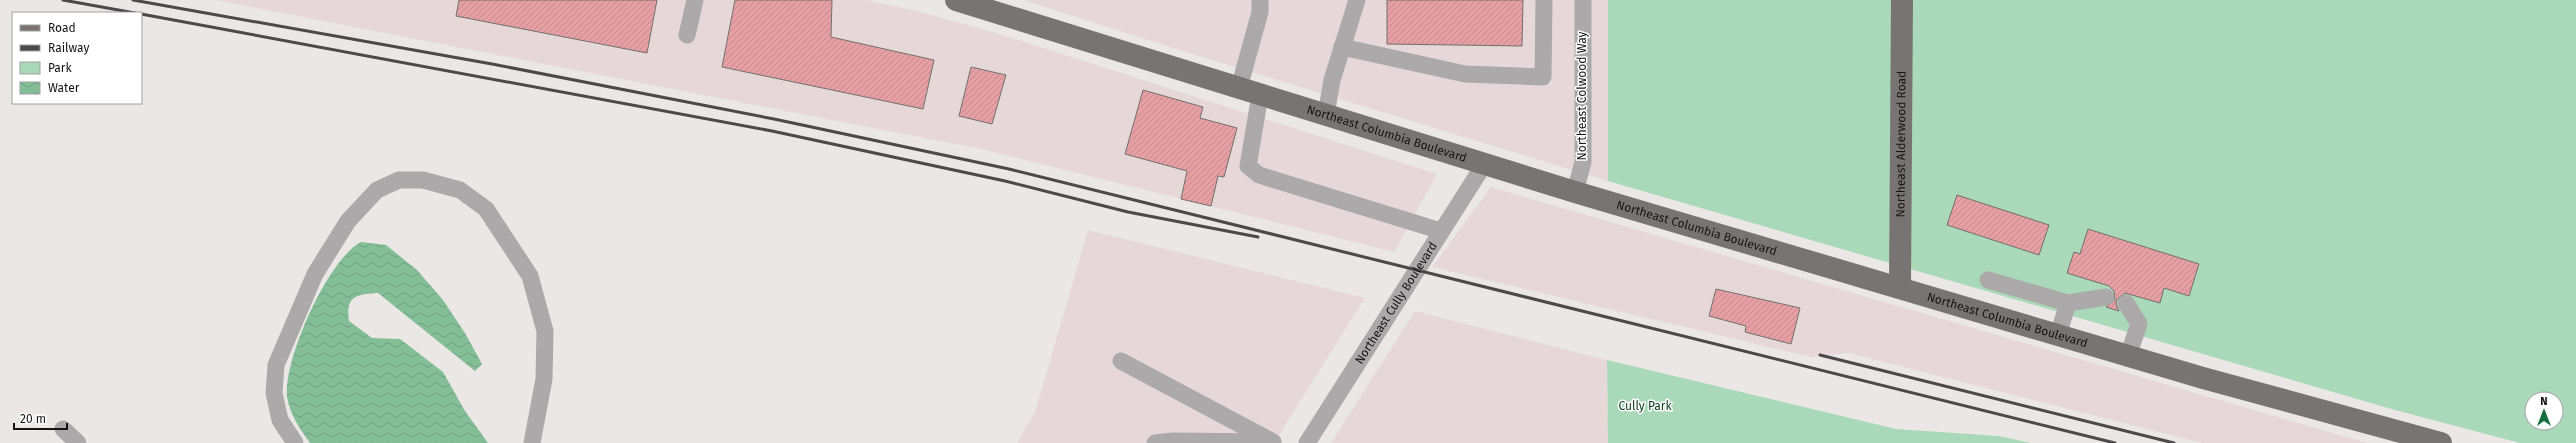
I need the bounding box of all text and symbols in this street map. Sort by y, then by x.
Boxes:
legend [12,12,142,104]
text: Road [48,21,76,35]
street label: Northeast Colwood Way [1575,31,1589,160]
text: Railway [48,41,89,55]
text: Park [48,61,72,75]
street label: Northeast Alderwood Road [1893,71,1909,217]
text: Water [48,81,80,95]
street label: Northeast Columbia Boulevard [1305,102,1468,165]
street label: Northeast Columbia Boulevard [1615,198,1779,258]
street label: Northeast Cully Boulevard [1352,239,1440,366]
street label: Northeast Columbia Boulevard [1925,290,2089,350]
north arrow [2524,391,2564,431]
text: N [2540,395,2548,408]
park label: Cully Park [1618,399,1672,413]
scale bar [14,405,67,431]
text: 20 m [20,412,46,426]

